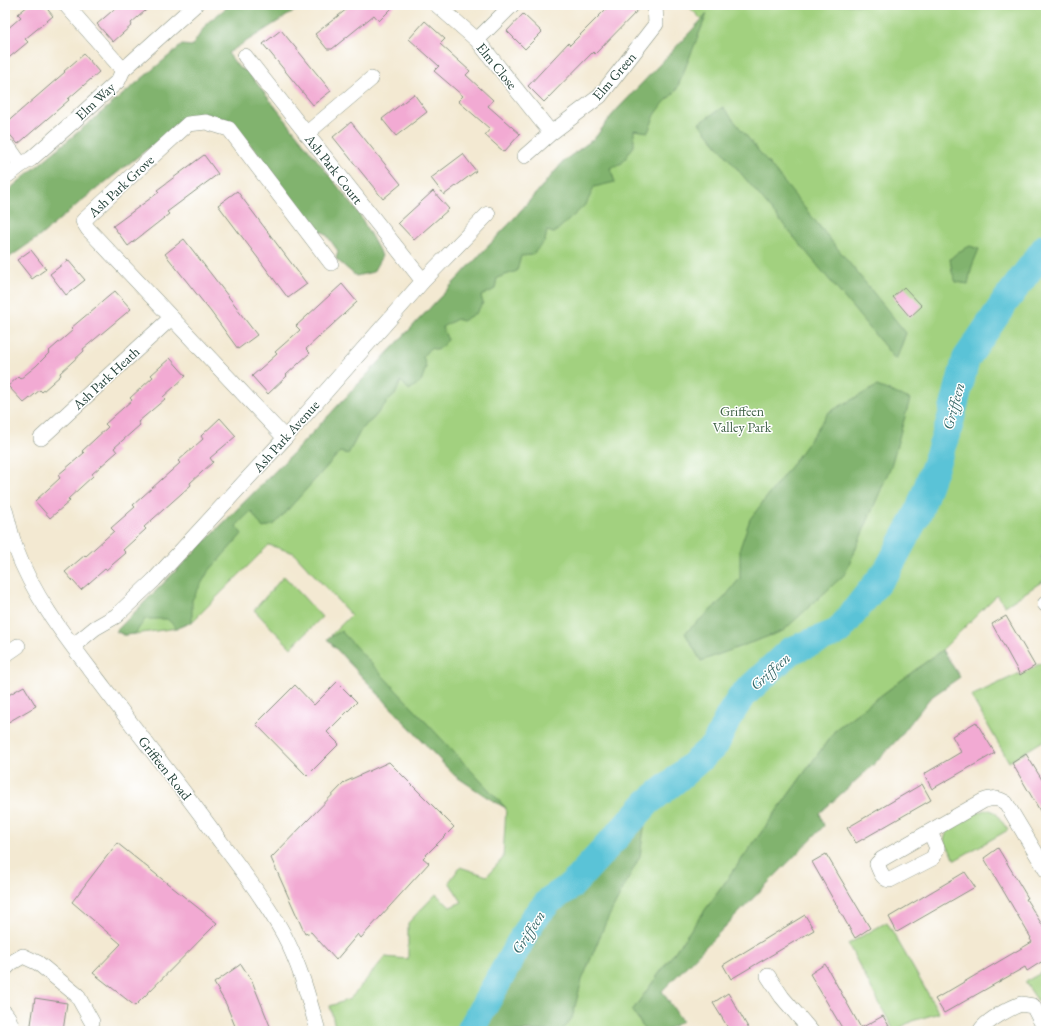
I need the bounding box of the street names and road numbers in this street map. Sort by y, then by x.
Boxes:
street label: Elm Close [473,39,522,94]
street label: Elm Green [588,48,640,104]
street label: Elm Way [71,77,119,124]
street label: Ash Park Court [300,129,367,208]
street label: Ash Park Grove [84,151,158,222]
street label: Ash Park Heath [68,342,143,414]
street label: Ash Park Avenue [248,396,324,477]
street label: Griffeen Road [134,732,196,804]

